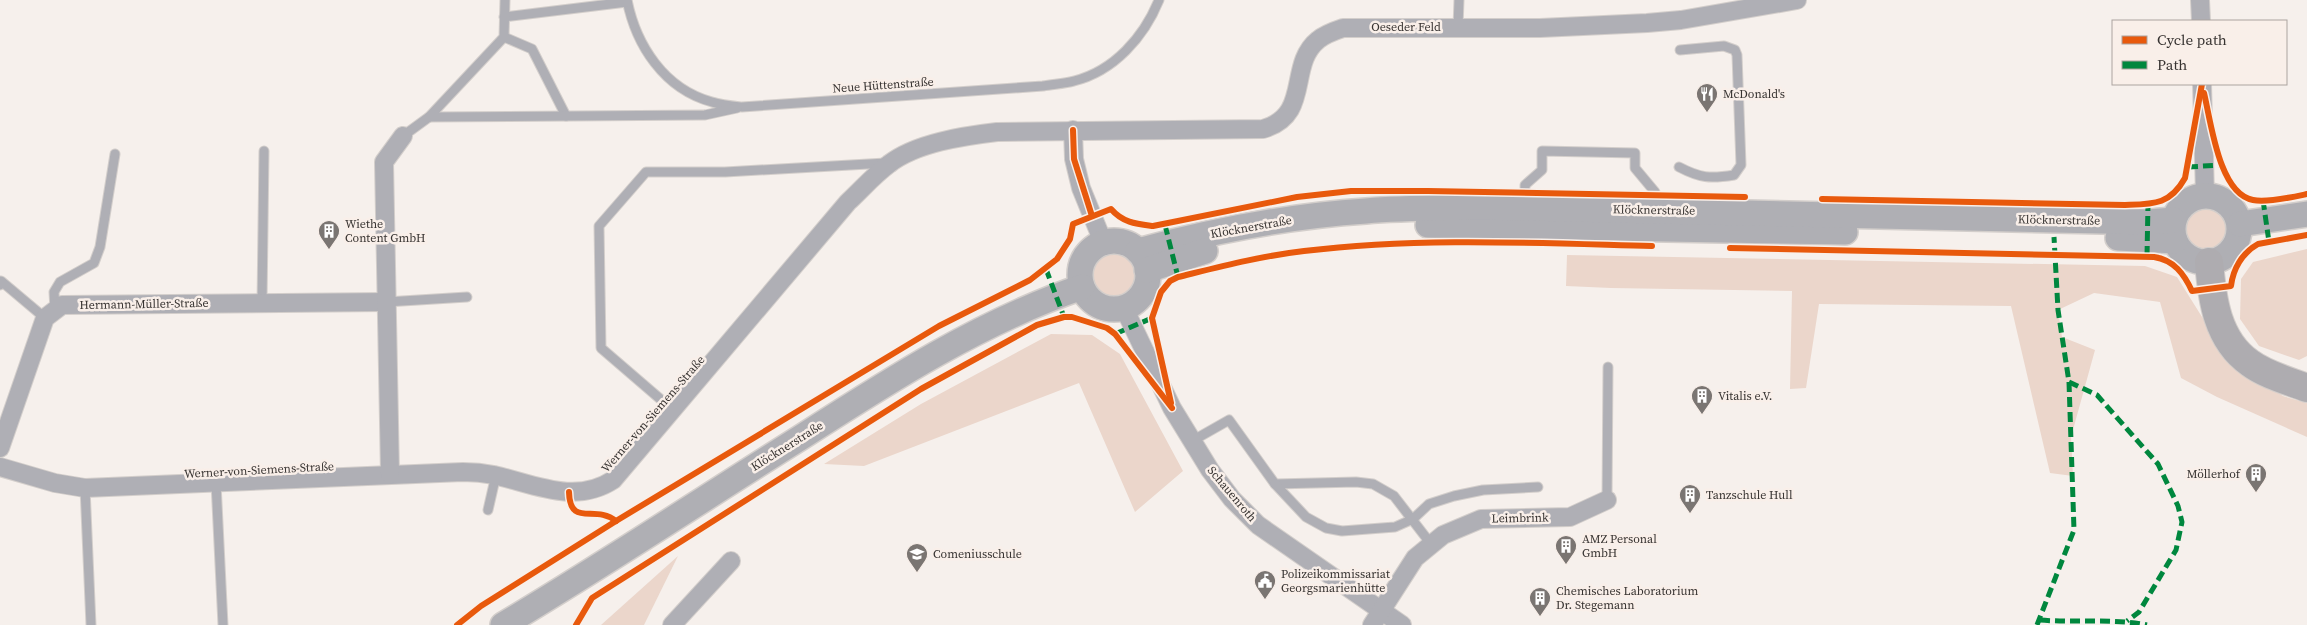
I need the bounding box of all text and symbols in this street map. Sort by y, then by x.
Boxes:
street label: Oeseder Feld [1371,19,1441,35]
legend [2112,20,2287,85]
text: Cycle path [2157,29,2227,50]
text: Path [2157,54,2187,75]
street label: Neue Hüttenstraße [832,73,934,97]
restaurant icon: McDonald's [1695,82,1719,113]
place label: McDonald's [1723,86,1785,102]
street label: Klöcknerstraße [1613,201,1695,219]
street label: Klöcknerstraße [2018,211,2100,229]
street label: Klöcknerstraße [1209,212,1293,242]
place label: Wiethe Content GmbH [345,216,425,246]
building icon: Wiethe Content GmbH [317,219,341,250]
street label: Hermann-Müller-Straße [79,295,209,313]
street label: Werner-von-Siemens-Straße [598,352,708,476]
building icon: Vitalis e.V. [1690,384,1714,415]
place label: Vitalis e.V. [1718,388,1772,404]
street label: Klöcknerstraße [748,417,826,475]
street label: Werner-von-Siemens-Straße [184,458,334,482]
building icon: Möllerhof [2244,462,2268,493]
street label: Schauenroth [1204,463,1260,525]
place label: Möllerhof [2187,466,2242,482]
building icon: Tanzschule Hull [1678,483,1702,514]
place label: Tanzschule Hull [1706,487,1793,503]
street label: Leimbrink [1491,509,1549,526]
place label: AMZ Personal GmbH [1582,531,1657,561]
building icon: AMZ Personal GmbH [1554,534,1578,565]
school or university icon: Comeniusschule [905,542,929,573]
place label: Comeniusschule [933,546,1022,562]
place label: Polizeikommissariat Georgsmarienhütte [1281,566,1390,596]
public building icon: Polizeikommissariat Georgsmarienhütte [1253,569,1277,600]
place label: Chemisches Laboratorium Dr. Stegemann [1556,583,1699,613]
building icon: Chemisches Laboratorium Dr. Stegemann [1528,586,1552,617]

